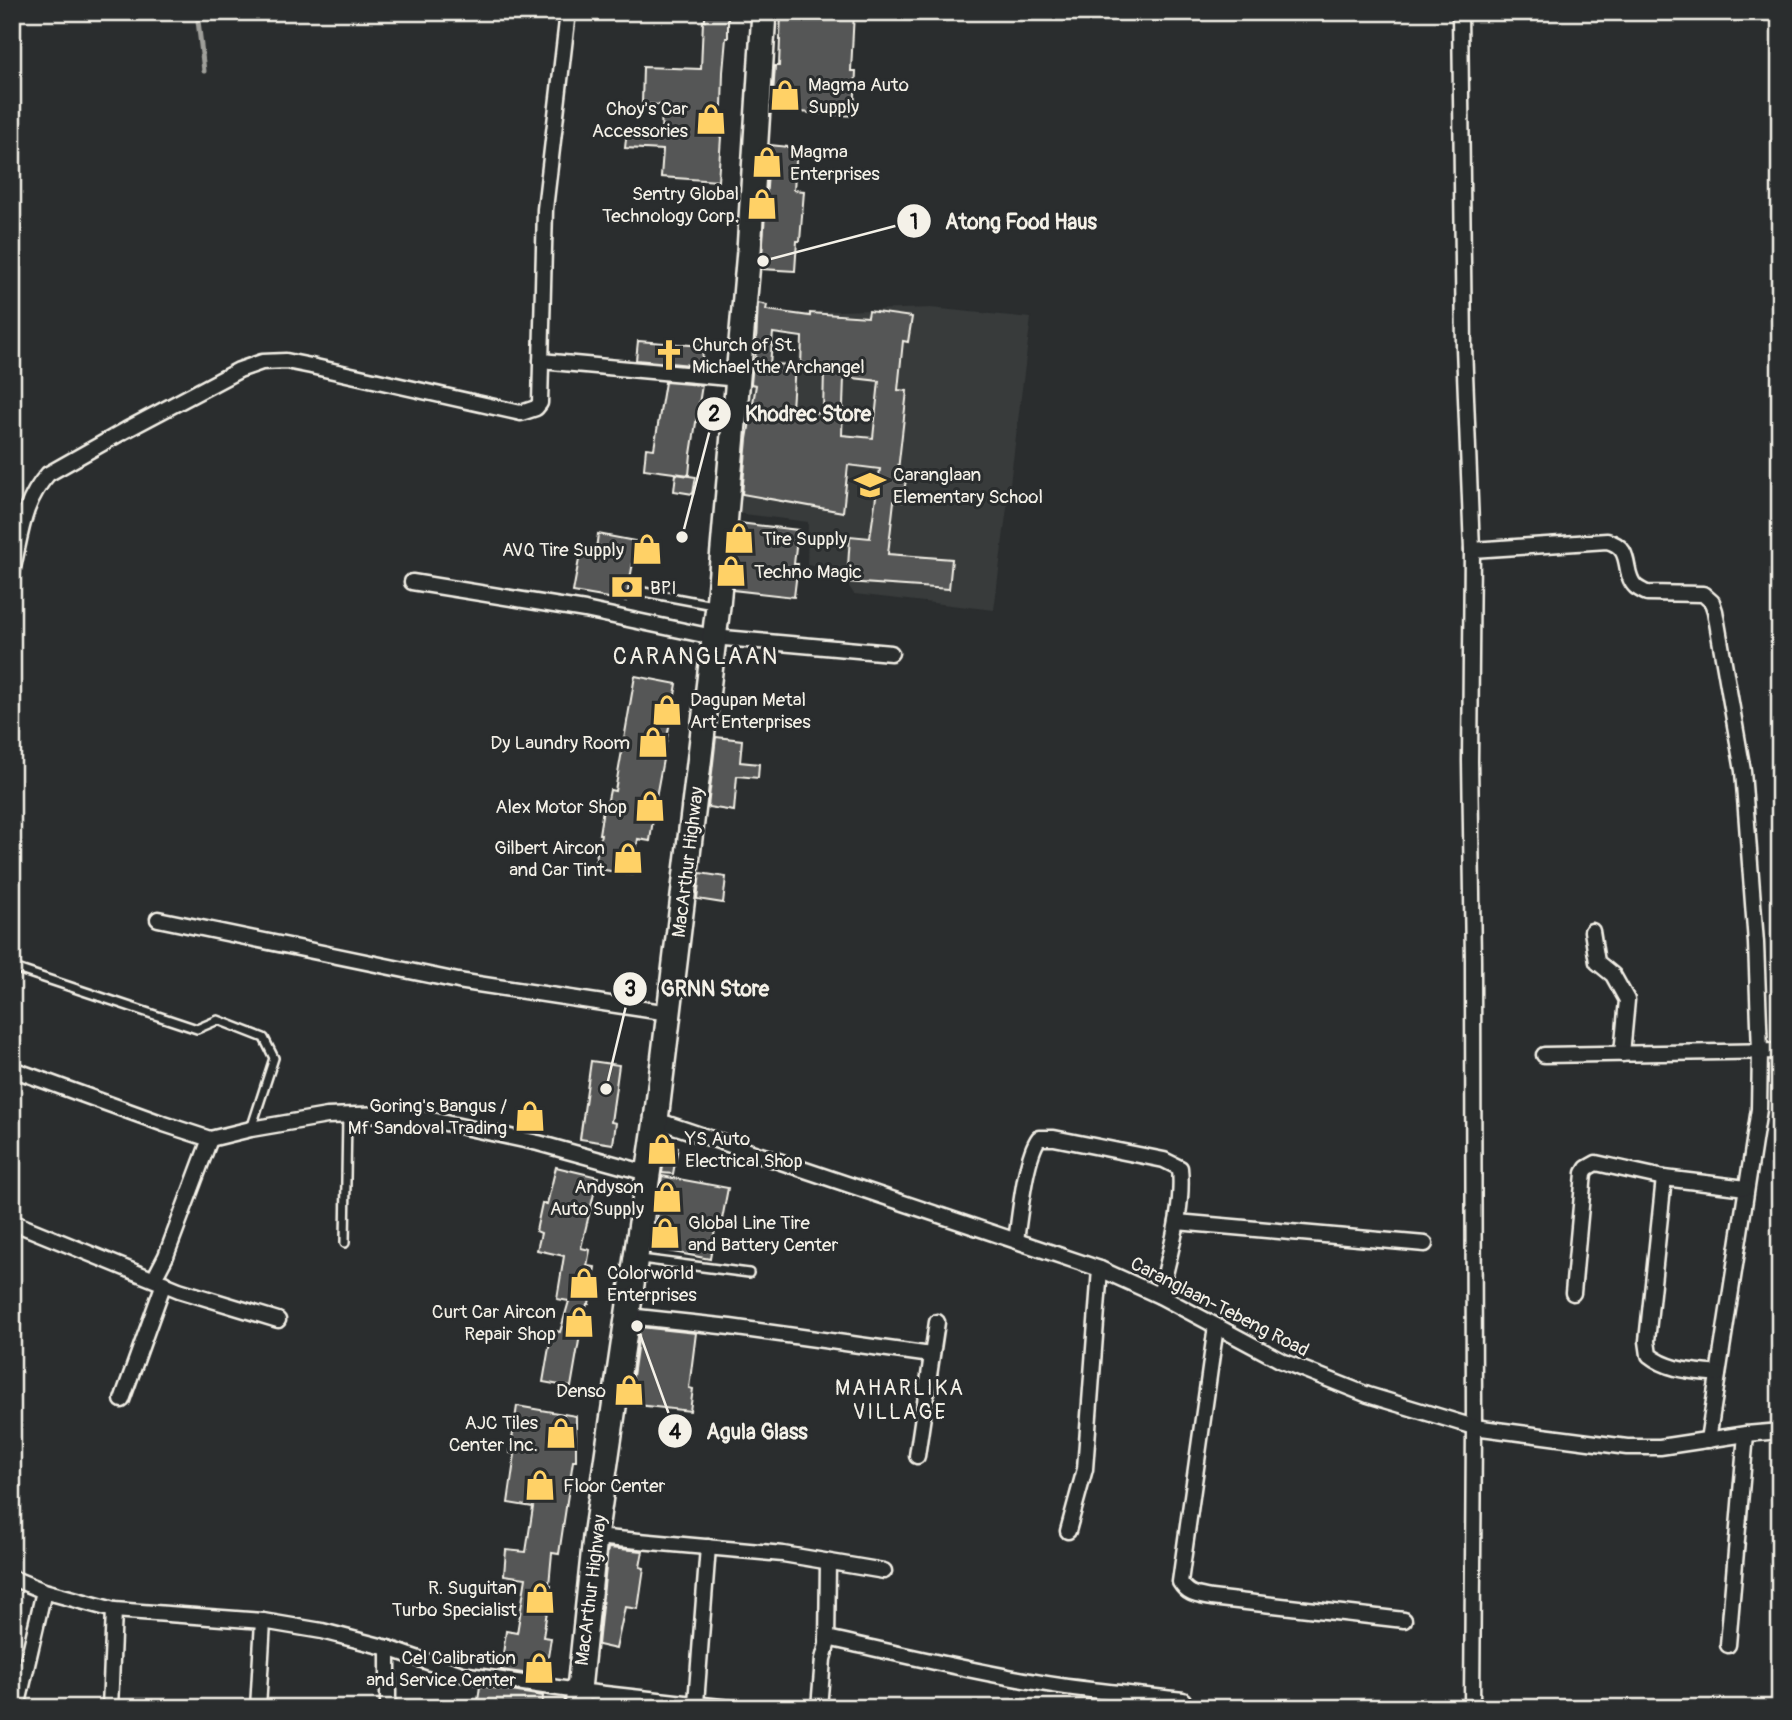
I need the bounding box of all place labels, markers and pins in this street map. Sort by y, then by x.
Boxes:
place label: Magma Auto Supply [808,73,909,119]
shop icon: Magma Auto Supply [768,78,802,112]
place label: Choy's Car Accessories [592,97,689,143]
shop icon: Choy's Car Accessories [694,102,728,136]
place label: Magma Enterprises [790,140,880,186]
shop icon: Magma Enterprises [750,145,784,179]
place label: Sentry Global Technology Corp. [602,182,739,228]
shop icon: Sentry Global Technology Corp. [745,187,779,221]
callout: Atong Food Haus [896,200,1111,242]
place label: Church of St. Michael the Archangel [692,333,865,379]
church icon: Church of St. Michael the Archangel [652,338,686,372]
callout: Khodrec Store [696,393,885,435]
place label: Caranglaan Elementary School [893,463,1043,509]
school or university icon: Caranglaan Elementary School [853,468,887,502]
shop icon: Tire Supply [722,521,756,555]
place label: Tire Supply [762,527,847,551]
shop icon: AVQ Tire Supply [630,532,664,566]
place label: AVQ Tire Supply [502,538,624,562]
shop icon: Techno Magic [714,554,748,588]
place label: Techno Magic [754,560,862,584]
bank icon: BPI [610,570,644,604]
place label: BPI [650,576,677,600]
place label: Dagupan Metal Art Enterprises [690,688,811,734]
shop icon: Dagupan Metal Art Enterprises [650,693,684,727]
shop icon: Dy Laundry Room [636,725,670,759]
place label: Dy Laundry Room [490,731,630,755]
shop icon: Alex Motor Shop [633,789,667,823]
place label: Alex Motor Shop [495,795,627,819]
place label: Gilbert Aircon and Car Tint [494,836,605,882]
shop icon: Gilbert Aircon and Car Tint [611,841,645,875]
callout: GRNN Store [612,968,784,1010]
place label: Goring's Bangus / Mf Sandoval Trading [348,1094,507,1140]
shop icon: Goring's Bangus / Mf Sandoval Trading [513,1099,547,1133]
place label: YS Auto Electrical Shop [684,1127,803,1173]
shop icon: YS Auto Electrical Shop [645,1132,679,1166]
place label: Andyson Auto Supply [550,1175,644,1221]
shop icon: Andyson Auto Supply [650,1180,684,1214]
place label: Global Line Tire and Battery Center [688,1211,838,1257]
shop icon: Global Line Tire and Battery Center [648,1216,682,1250]
place label: Colorworld Enterprises [607,1261,697,1307]
shop icon: Colorworld Enterprises [567,1266,601,1300]
place label: Curt Car Aircon Repair Shop [432,1300,556,1346]
shop icon: Curt Car Aircon Repair Shop [562,1305,596,1339]
shop icon: Denso [612,1373,646,1407]
place label: Denso [556,1379,606,1403]
callout: Agula Glass [658,1410,822,1452]
place label: AJC Tiles Center Inc. [449,1411,539,1457]
shop icon: AJC Tiles Center Inc. [544,1416,578,1450]
shop icon: Floor Center [523,1468,557,1502]
place label: Floor Center [563,1474,666,1498]
place label: R. Suguitan Turbo Specialist [392,1576,517,1622]
shop icon: R. Suguitan Turbo Specialist [523,1581,557,1615]
place label: Cel Calibration and Service Center [366,1646,516,1692]
shop icon: Cel Calibration and Service Center [522,1651,556,1685]

